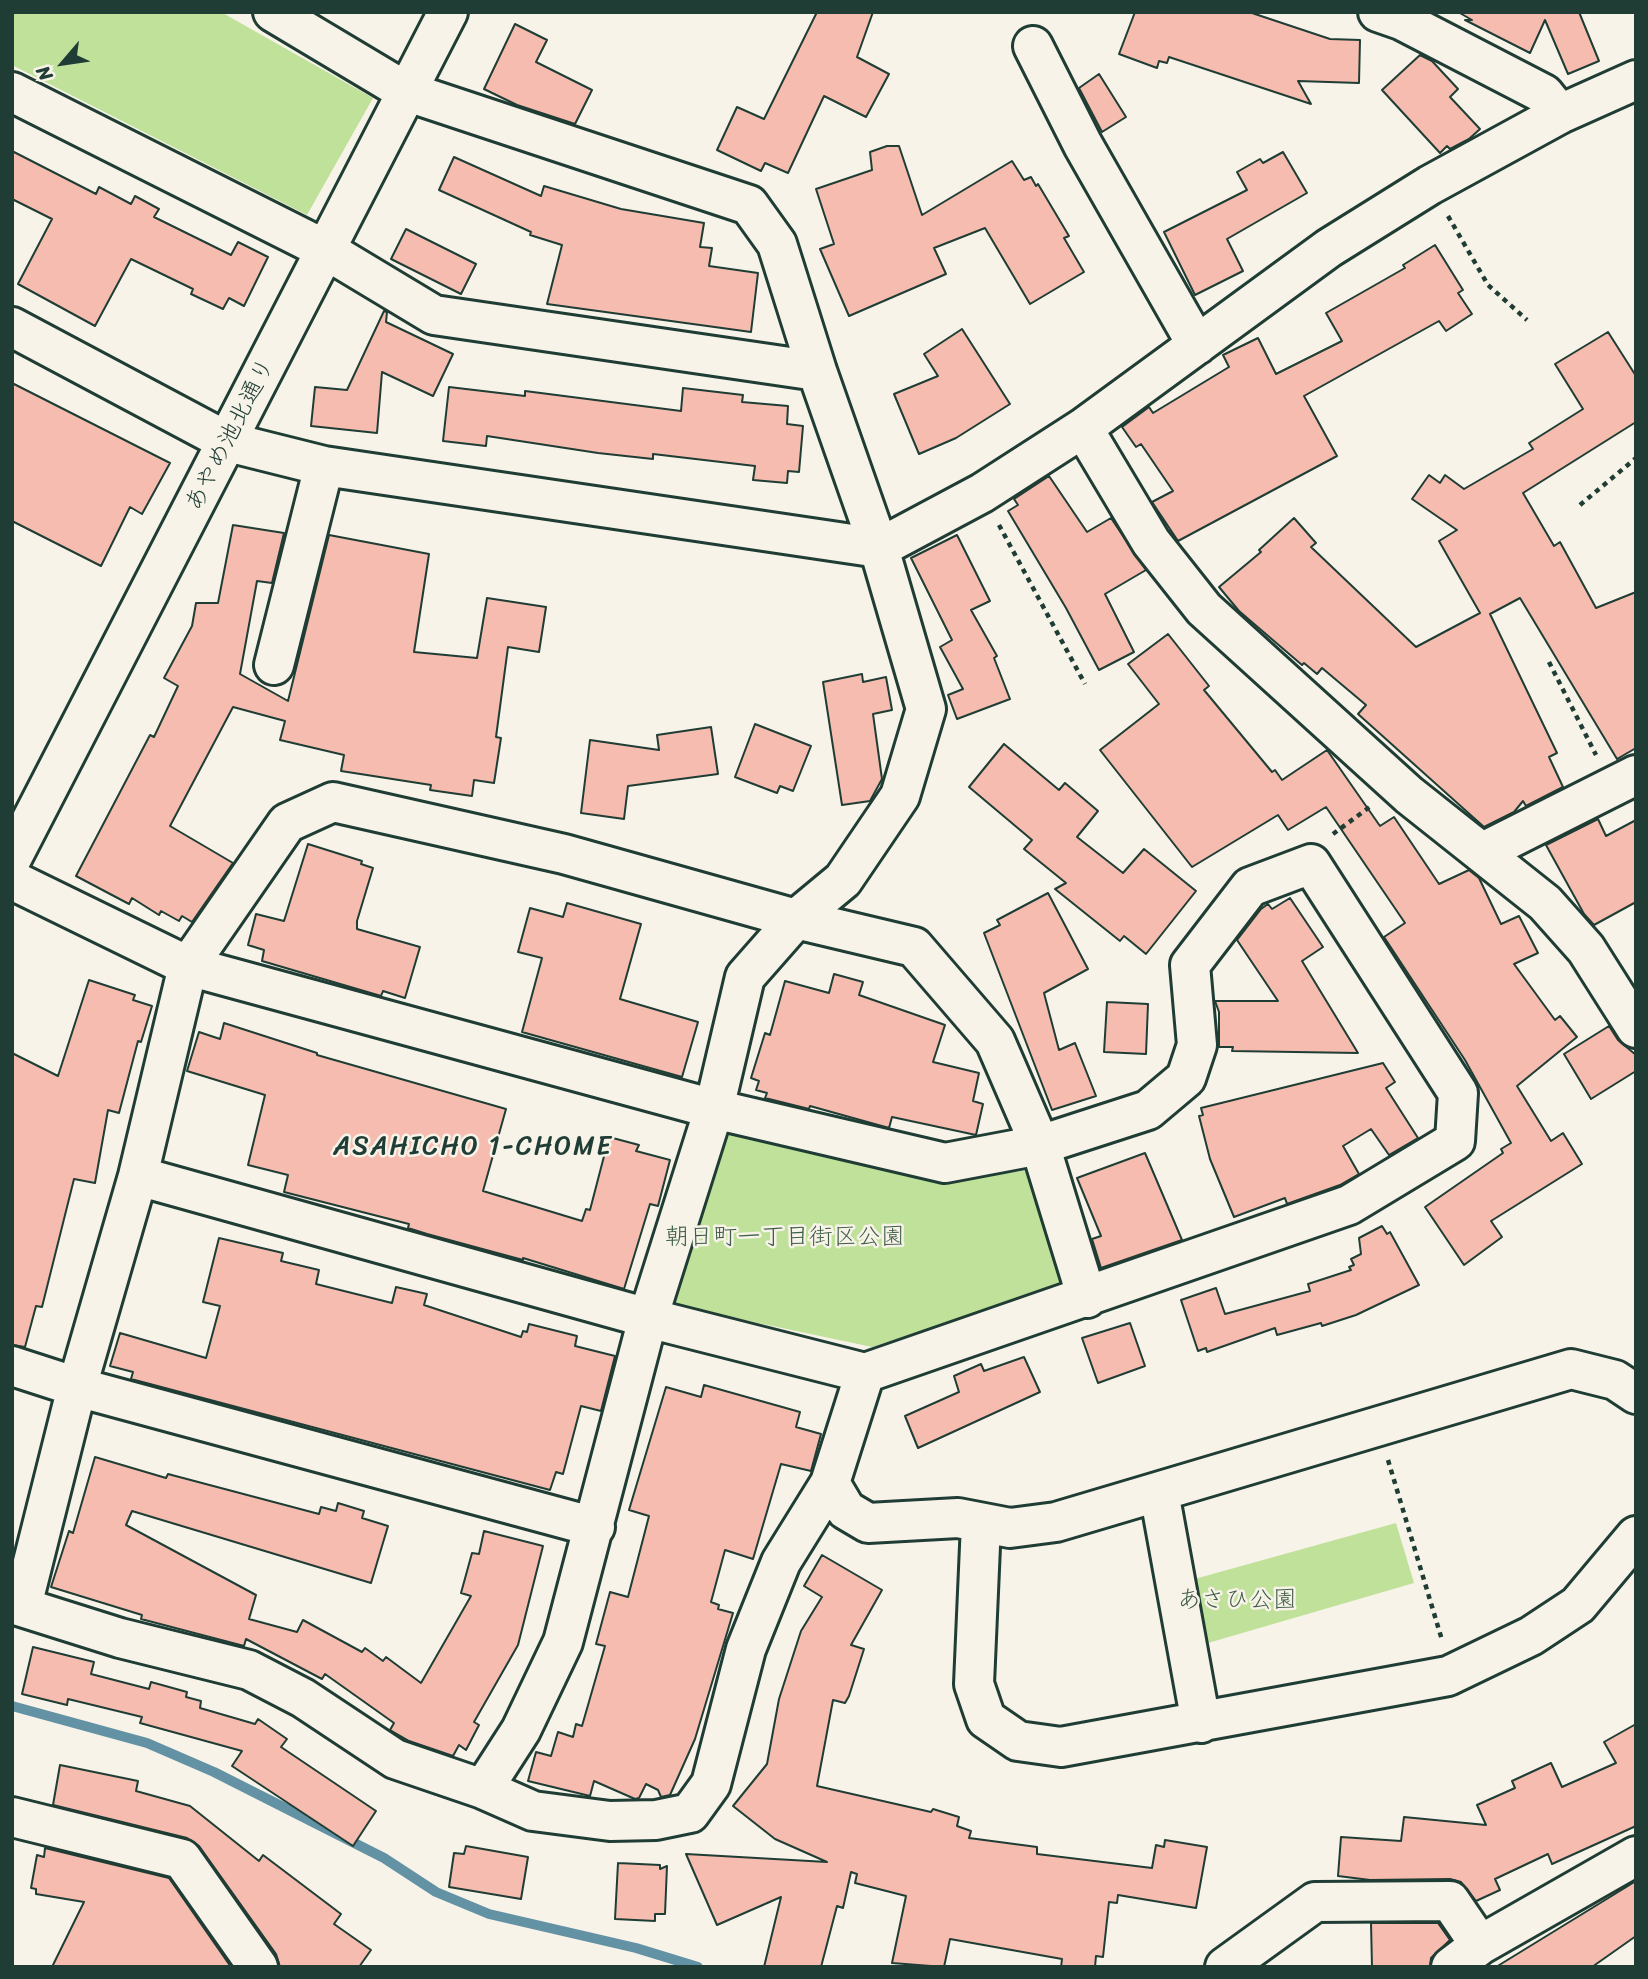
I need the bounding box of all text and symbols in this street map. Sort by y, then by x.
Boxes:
north arrow [28,28,98,98]
text: N [27,60,62,87]
street label: あやめ池北通り [180,354,282,516]
district label: ASAHICHO 1-CHOME [337,1131,609,1163]
park label: 朝日町一丁目街区公園 [665,1224,905,1252]
park label: あさひ公園 [1177,1587,1297,1615]

